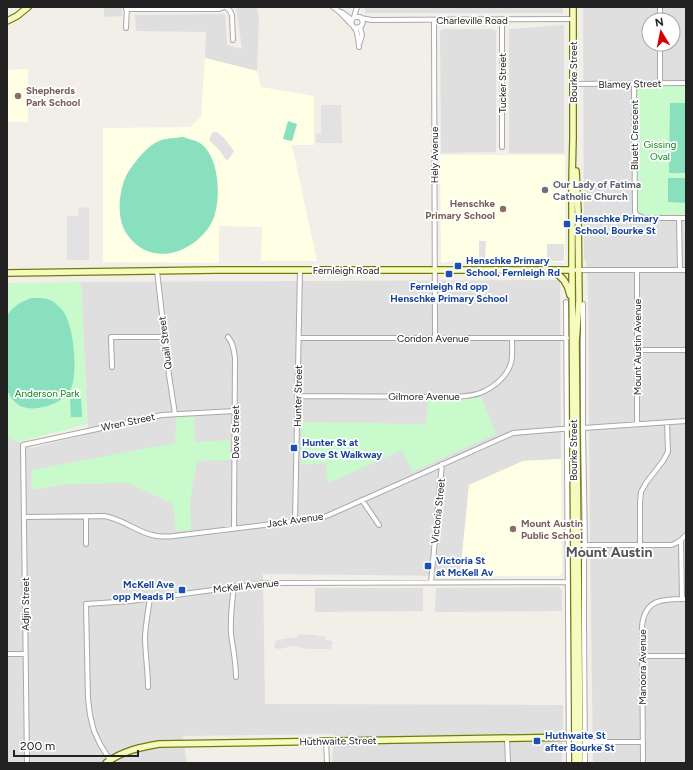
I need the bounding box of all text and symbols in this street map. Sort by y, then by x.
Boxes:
north arrow [641,12,681,52]
street label: Charleville Road [436,14,508,27]
text: N [654,16,665,30]
street label: Bourke Street [567,41,580,103]
street label: Tucker Street [496,53,509,113]
street label: Blamey Street [598,77,662,91]
place label: Shepherds Park School [26,84,80,109]
marker: Shepherds Park School [13,91,23,101]
street label: Bluett Crescent [628,100,641,170]
street label: Hely Avenue [428,126,441,183]
park label: Gissing Oval [643,138,677,163]
place label: Our Lady of Fatima Catholic Church [553,178,641,203]
marker: Our Lady of Fatima Catholic Church [540,185,550,195]
place label: Henschke Primary School [425,197,495,222]
marker: Henschke Primary School [498,204,508,214]
place label: Henschke Primary School, Bourke St [575,212,659,237]
marker: Henschke Primary School, Bourke St [562,219,572,229]
place label: Henschke Primary School, Fernleigh Rd [466,254,560,279]
marker: Henschke Primary School, Fernleigh Rd [453,261,463,271]
street label: Fernleigh Road [313,264,379,277]
marker: Fernleigh Rd opp Henschke Primary School [444,269,454,279]
place label: Fernleigh Rd opp Henschke Primary School [390,280,508,305]
street label: Mount Austin Avenue [631,298,644,395]
street label: Quail Street [155,315,175,370]
street label: Condon Avenue [397,332,470,345]
street label: Hunter Street [291,365,305,427]
park label: Anderson Park [15,387,79,400]
street label: Gilmore Avenue [388,390,460,403]
street label: Dove Street [229,405,242,459]
street label: Wren Street [100,410,156,434]
street label: Bourke Street [567,419,580,481]
place label: Hunter St at Dove St Walkway [302,436,382,461]
marker: Hunter St at Dove St Walkway [289,443,299,453]
street label: Victoria Street [428,478,448,544]
street label: Jack Avenue [266,510,325,530]
place label: Mount Austin Public School [521,517,583,542]
marker: Mount Austin Public School [508,524,518,534]
district label: Mount Austin [566,544,652,561]
place label: Victoria St at McKell Av [436,554,494,579]
marker: Victoria St at McKell Av [423,561,433,571]
street label: McKell Avenue [212,576,280,596]
street label: Adjin Street [19,577,32,631]
place label: McKell Ave opp Meads Pl [113,578,174,603]
marker: McKell Ave opp Meads Pl [177,585,187,595]
street label: Manoora Avenue [636,629,649,705]
place label: Huthwaite St after Bourke St [545,729,614,754]
scale bar [14,732,138,758]
street label: Huthwaite Street [299,734,377,748]
marker: Huthwaite St after Bourke St [532,736,542,746]
text: 200 m [20,739,55,753]

